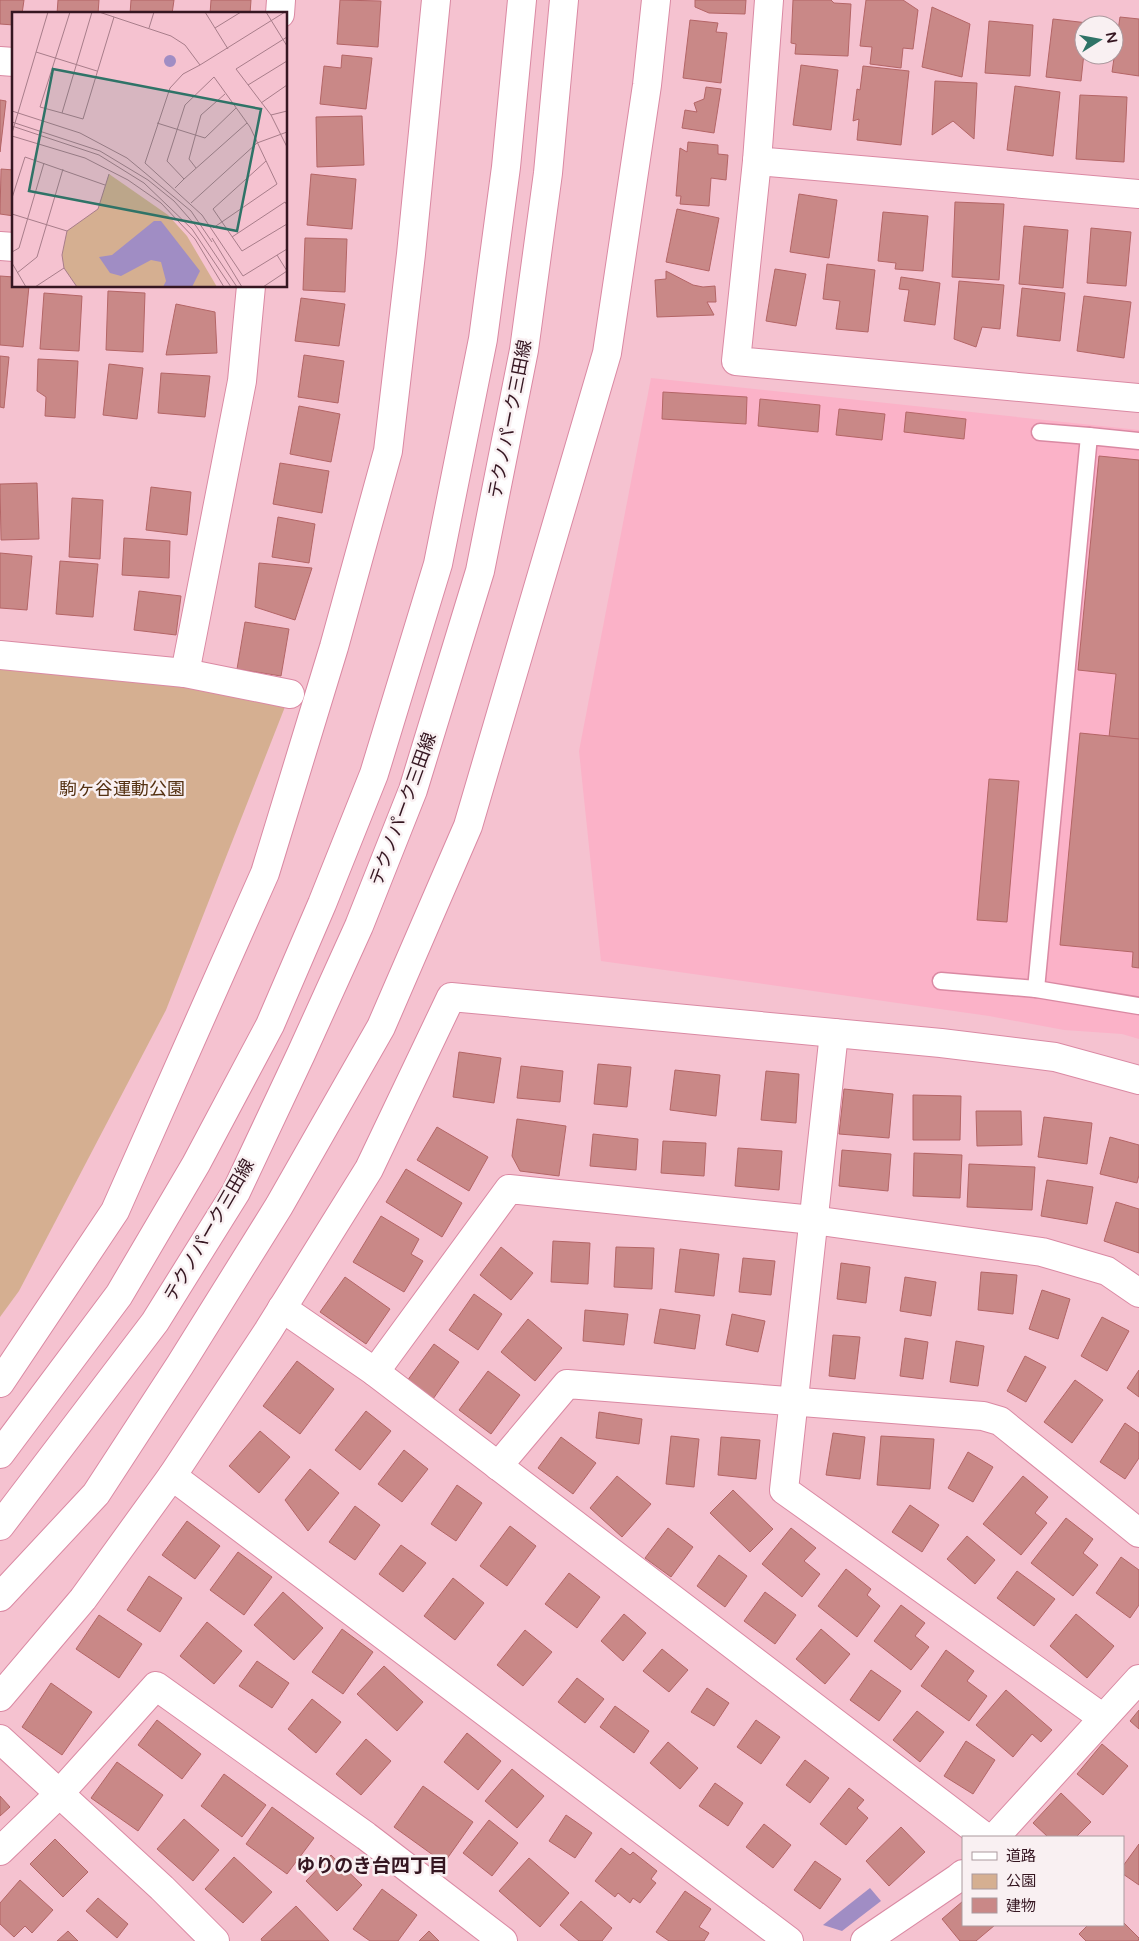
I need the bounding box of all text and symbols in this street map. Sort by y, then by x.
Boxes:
inset map [12,12,288,288]
north arrow [1074,15,1124,65]
text: N [1102,30,1121,45]
street label: テクノパーク三田線 [484,338,536,500]
street label: テクノパーク三田線 [365,730,441,888]
park label: 駒ヶ谷運動公園 [59,778,185,800]
street label: テクノパーク三田線 [159,1155,259,1305]
legend [962,1836,1124,1926]
text: 道路 [1006,1847,1036,1865]
district label: ゆりのき台四丁目 [296,1855,448,1877]
text: 公園 [1006,1872,1036,1890]
text: 建物 [1006,1897,1036,1915]

